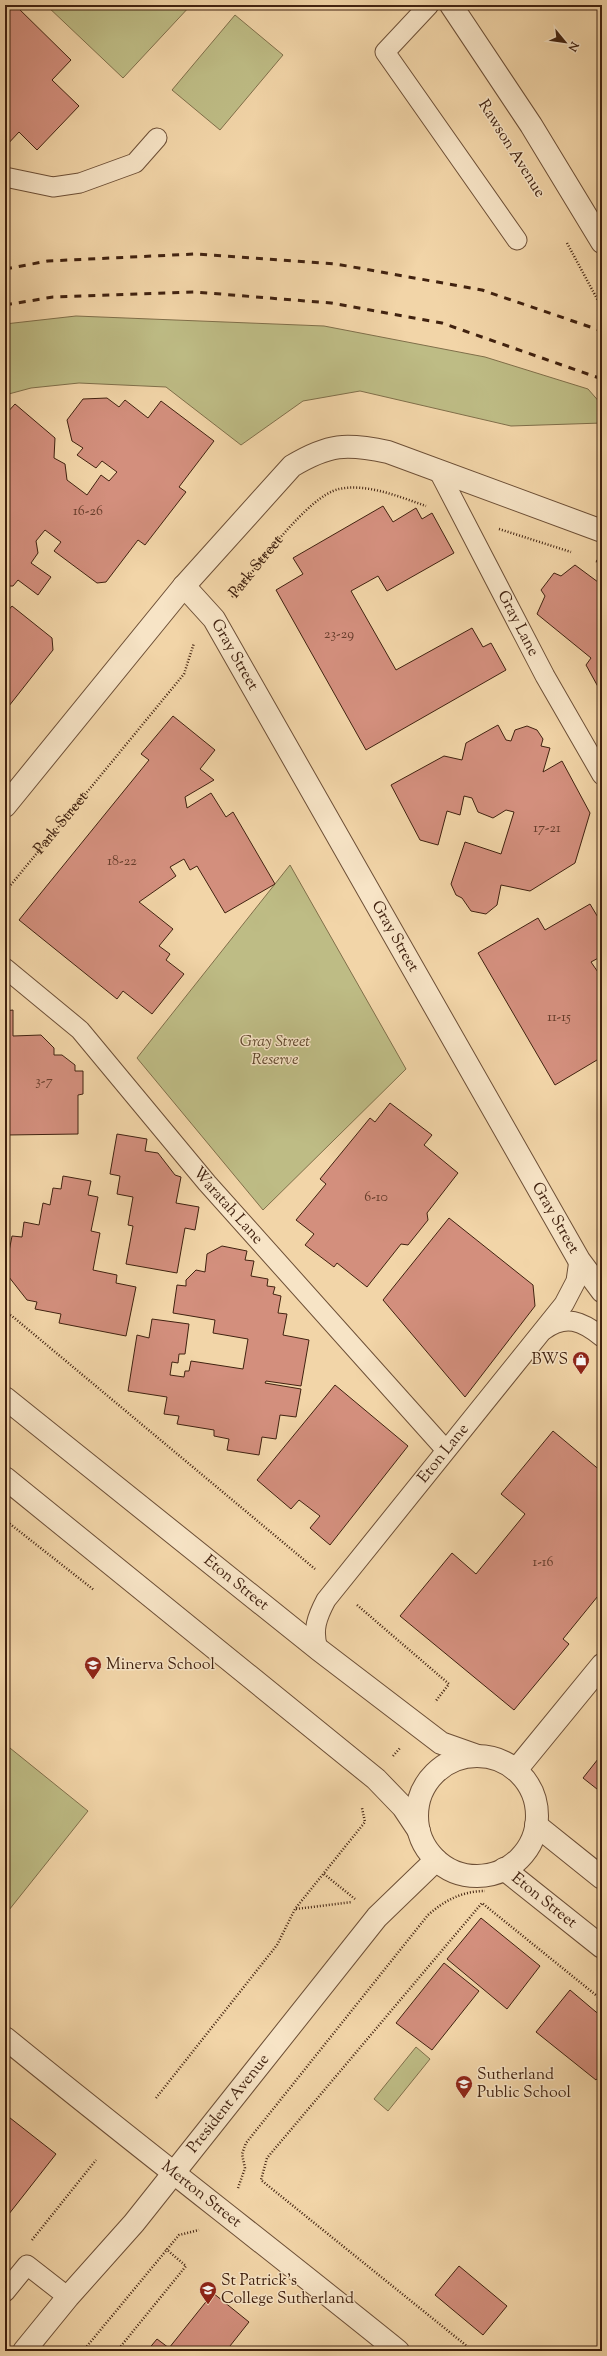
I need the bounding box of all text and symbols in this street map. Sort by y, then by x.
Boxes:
north arrow [545,22,585,62]
text: N [564,38,582,54]
street label: Rawson Avenue [472,95,550,203]
house number: 16-26 [73,502,103,522]
street label: Park Street [224,530,289,603]
street label: Gray Lane [491,587,544,661]
street label: Gray Street [205,615,264,695]
house number: 23-29 [324,625,354,645]
street label: Park Street [29,786,95,860]
house number: 17-21 [533,819,561,839]
house number: 18-22 [107,852,137,872]
street label: Gray Street [365,896,425,977]
house number: 11-15 [547,1008,571,1028]
park label: Gray Street Reserve [240,1031,310,1072]
house number: 3-7 [35,1072,53,1092]
street label: Waratah Lane [187,1162,268,1250]
street label: Gray Street [526,1178,585,1259]
house number: 6-10 [364,1188,388,1208]
place label: BWS [531,1349,568,1372]
shop icon: BWS [571,1350,591,1375]
street label: Eton Lane [413,1419,475,1488]
street label: Eton Street [198,1550,274,1617]
house number: 1-16 [533,1553,554,1573]
place label: Minerva School [106,1654,215,1677]
school or university icon: Minerva School [83,1655,103,1680]
street label: Eton Street [506,1867,582,1934]
street label: President Avenue [182,2049,275,2158]
place label: Sutherland Public School [477,2064,571,2105]
school or university icon: Sutherland Public School [454,2074,474,2099]
street label: Merton Street [156,2156,247,2234]
place label: St Patrick's College Sutherland [221,2270,354,2311]
school or university icon: St Patrick's College Sutherland [198,2280,218,2305]

